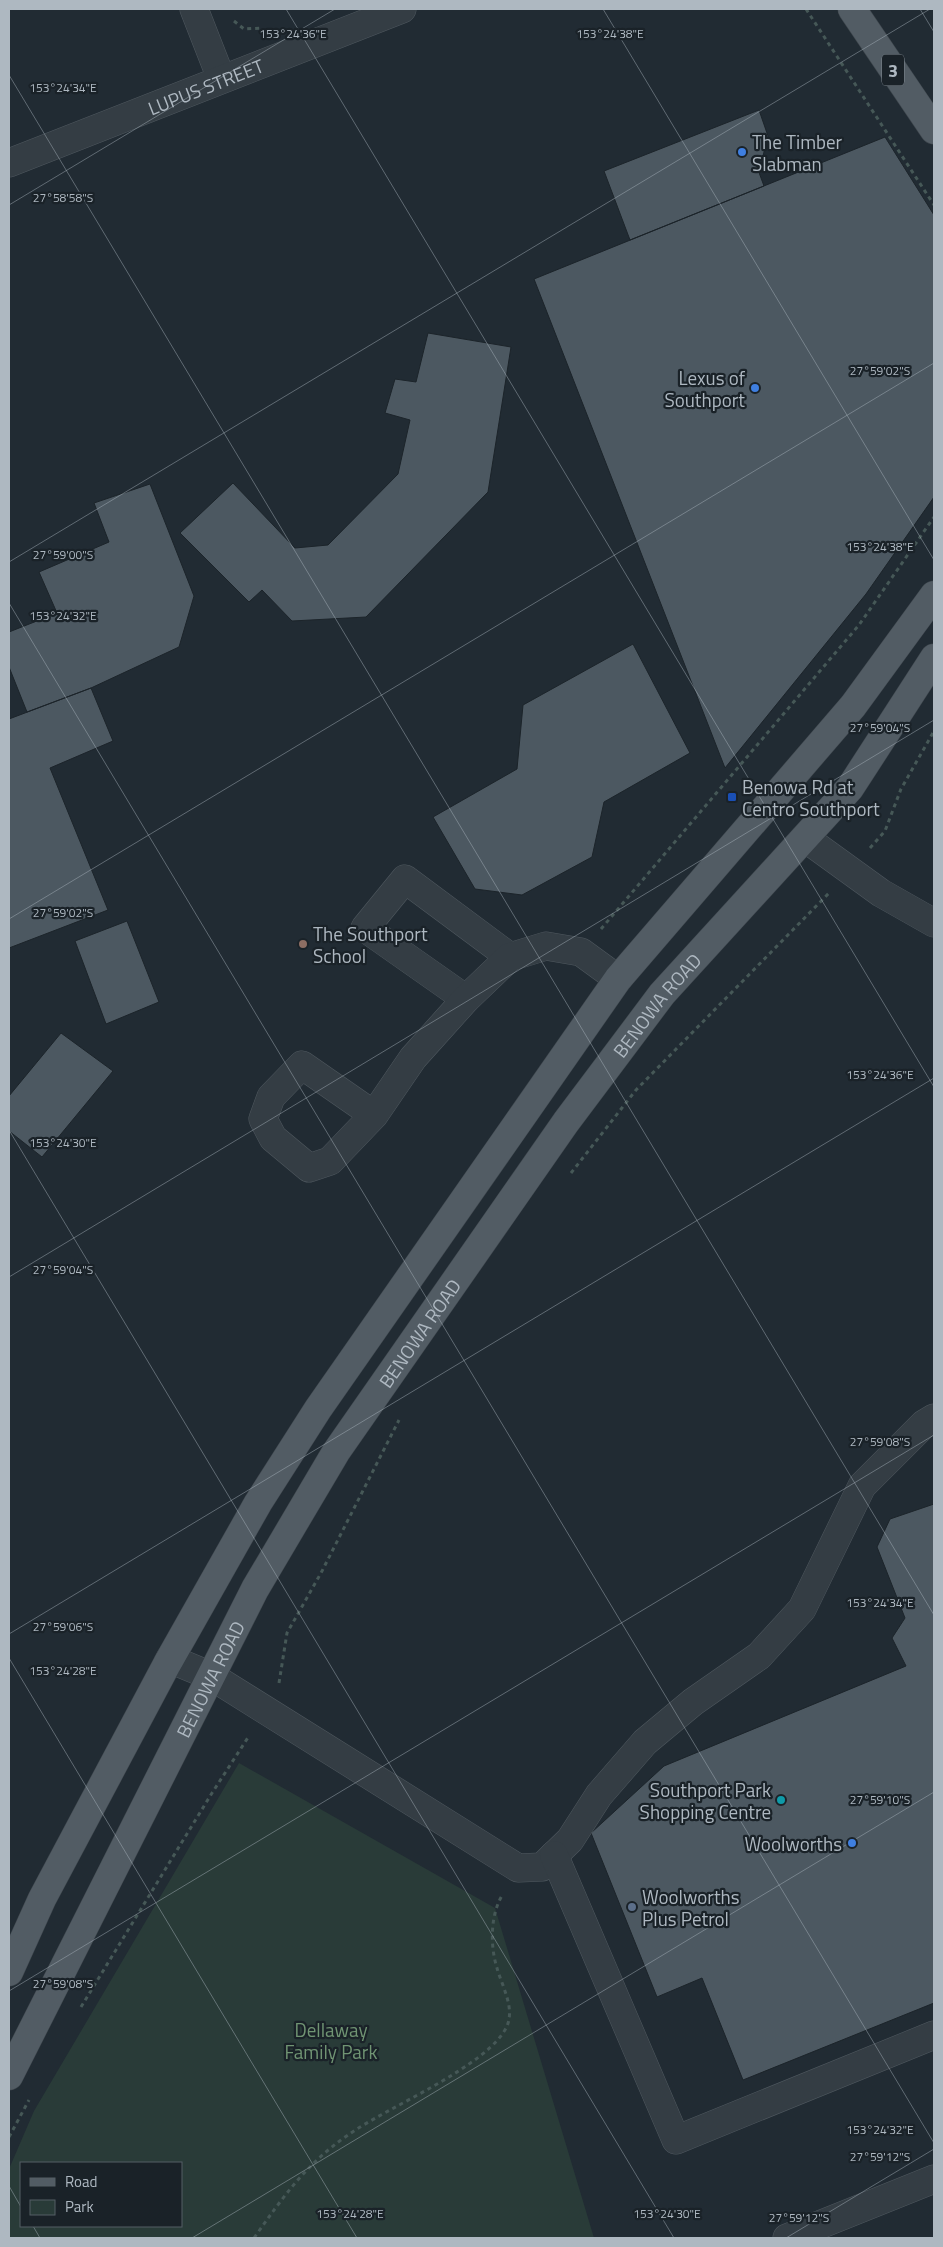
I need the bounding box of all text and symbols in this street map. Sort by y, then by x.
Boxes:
text: 153°24'36"E [259,24,327,43]
text: 153°24'38"E [576,24,644,43]
street label: LUPUS STREET [143,50,268,122]
road number: 3 [882,54,904,86]
text: 153°24'34"E [29,78,97,97]
place label: The Timber Slabman [752,127,843,178]
marker: The Timber Slabman [736,146,748,158]
text: 27°58'58"S [33,188,93,207]
text: 27°59'02"S [850,361,910,380]
place label: Lexus of Southport [664,363,746,414]
marker: Lexus of Southport [749,382,761,394]
text: 153°24'38"E [846,537,914,556]
text: 27°59'00"S [33,545,93,564]
text: 153°24'32"E [29,606,97,625]
text: 27°59'04"S [850,718,910,737]
place label: Benowa Rd at Centro Southport [742,772,880,823]
marker: Benowa Rd at Centro Southport [726,791,738,803]
text: 27°59'02"S [33,903,93,922]
place label: The Southport School [313,919,428,970]
marker: The Southport School [297,938,309,950]
street label: BENOWA ROAD [605,946,707,1063]
text: 153°24'36"E [846,1065,914,1084]
text: 153°24'30"E [29,1133,97,1152]
text: 27°59'04"S [33,1260,93,1279]
street label: BENOWA ROAD [371,1272,467,1393]
text: 27°59'08"S [850,1432,910,1451]
text: 153°24'34"E [846,1593,914,1612]
street label: BENOWA ROAD [168,1616,251,1742]
text: 27°59'06"S [33,1617,93,1636]
text: 153°24'28"E [29,1661,97,1680]
place label: Southport Park Shopping Centre [640,1775,771,1826]
text: 27°59'10"S [850,1790,910,1809]
marker: Southport Park Shopping Centre [775,1794,787,1806]
place label: Woolworths [744,1829,842,1858]
marker: Woolworths [846,1837,858,1849]
place label: Woolworths Plus Petrol [642,1882,740,1933]
marker: Woolworths Plus Petrol [626,1901,638,1913]
text: 27°59'08"S [33,1974,93,1993]
park label: Dellaway Family Park [284,2015,378,2066]
text: 153°24'32"E [846,2120,914,2139]
text: 27°59'12"S [850,2147,910,2166]
legend [20,2162,182,2227]
text: Road [65,2170,97,2193]
text: Park [65,2195,94,2218]
text: 153°24'28"E [316,2204,384,2223]
text: 153°24'30"E [633,2204,701,2223]
text: 27°59'12"S [769,2208,829,2227]

